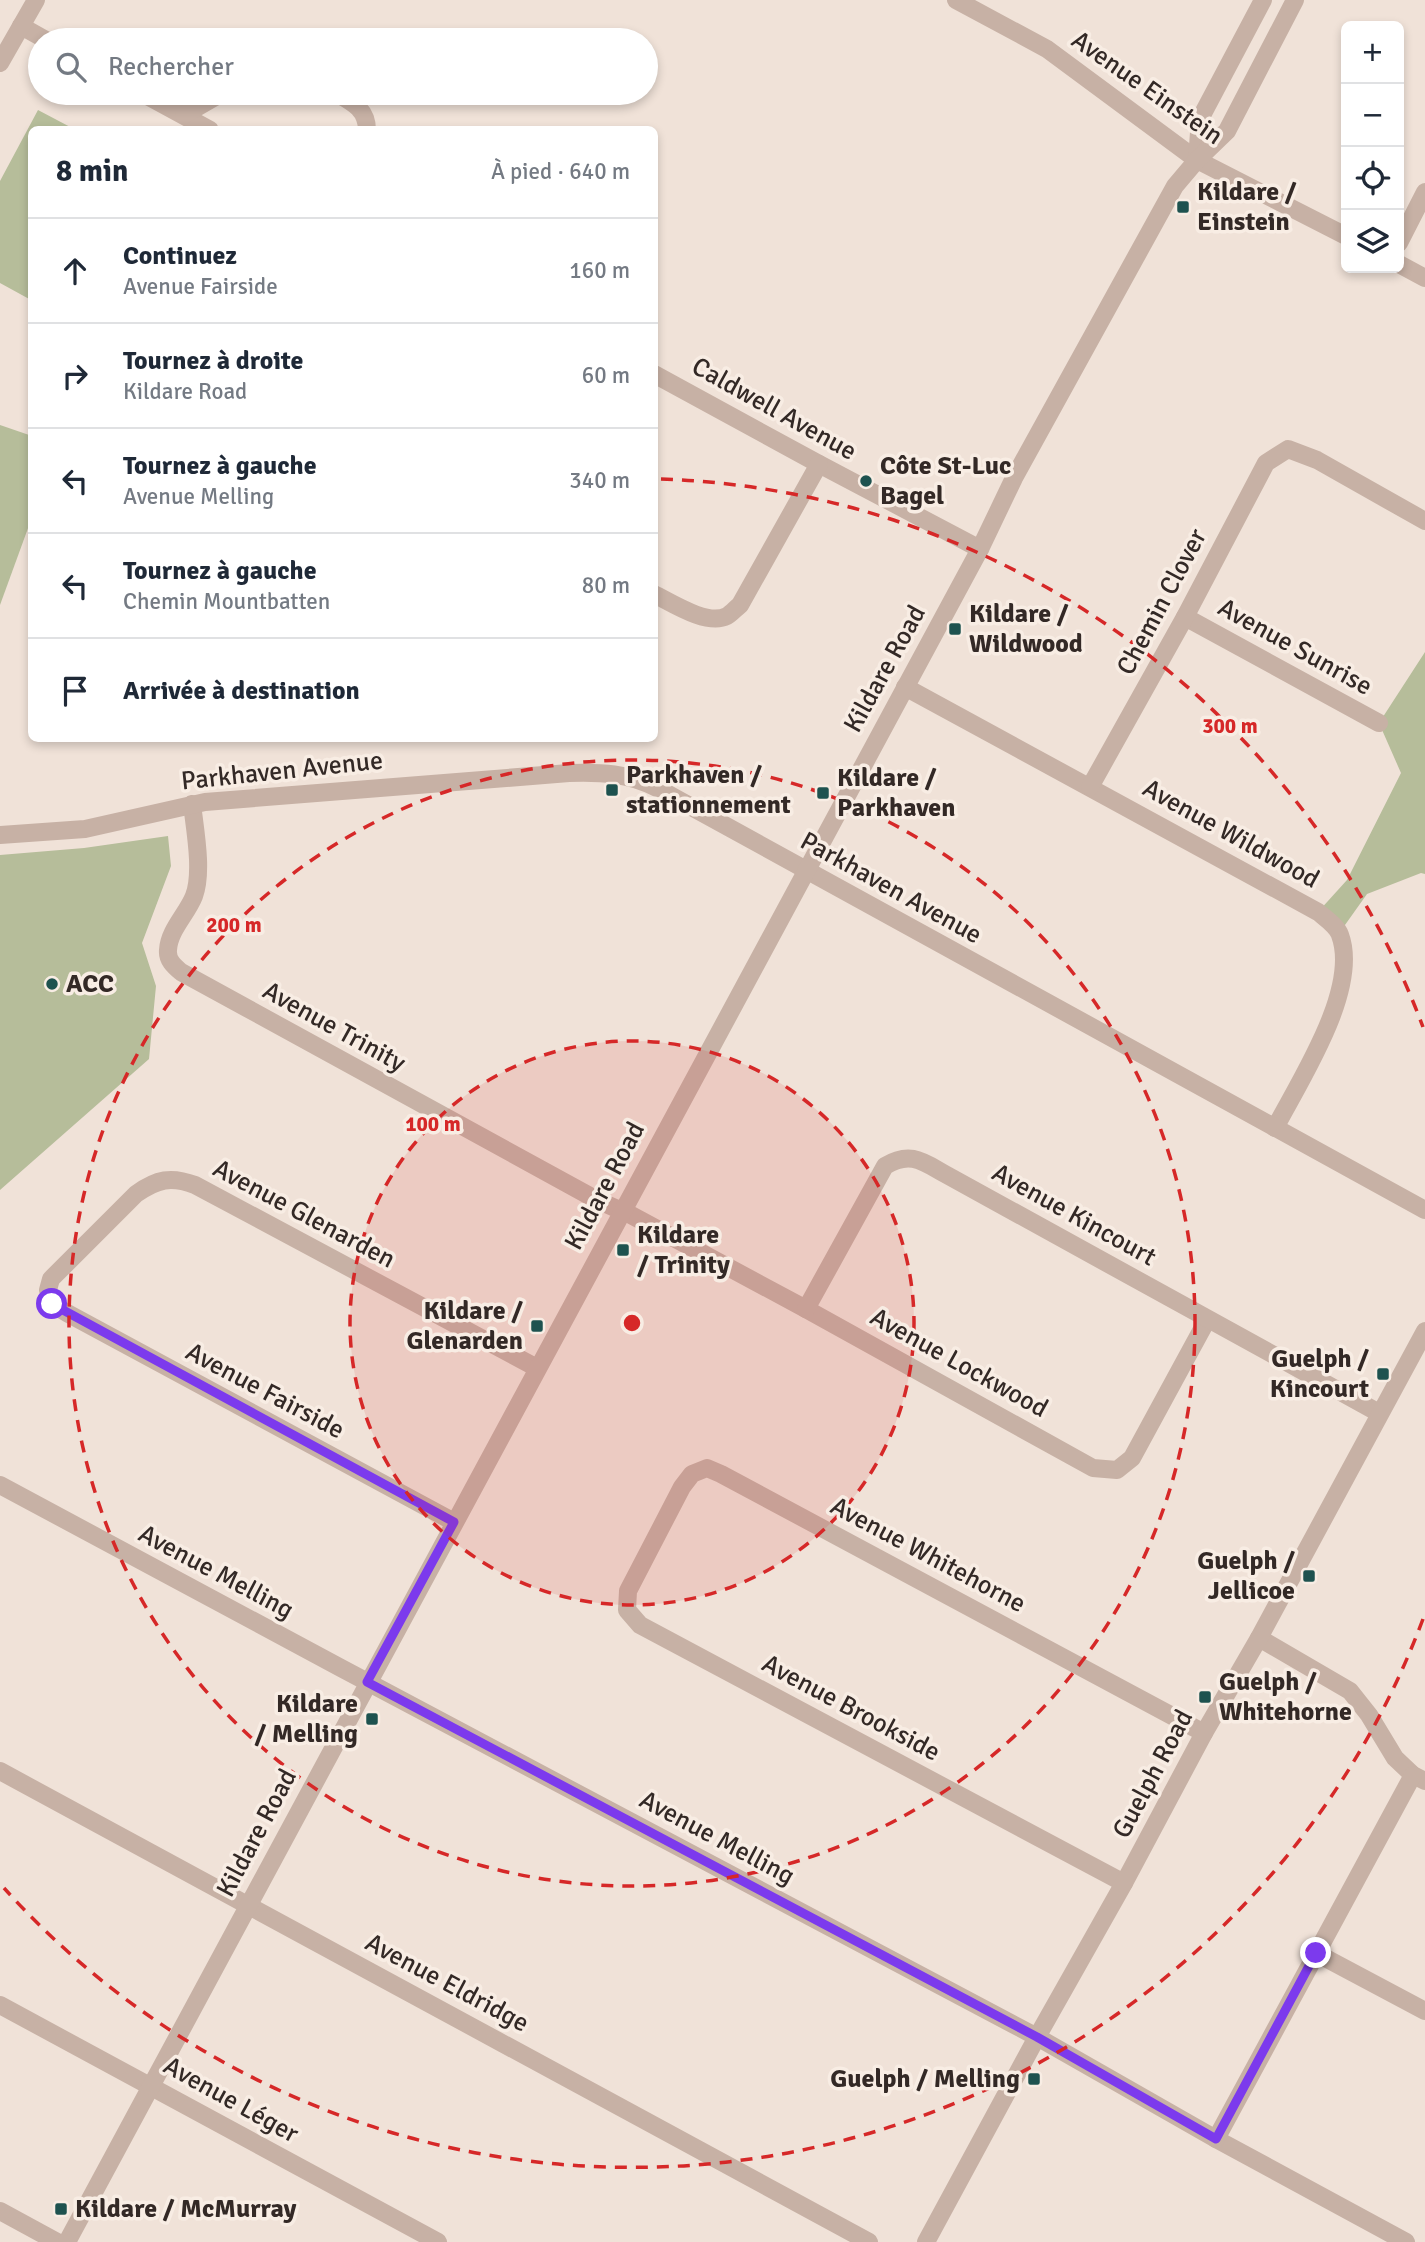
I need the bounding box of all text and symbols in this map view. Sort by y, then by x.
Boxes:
map controls [1341,21,1404,273]
button: + [1341,21,1404,84]
street label: Avenue Einstein [1065,24,1229,152]
search box [28,28,658,105]
icon: search [52,48,90,86]
text: Rechercher [108,51,234,83]
button: − [1341,84,1404,147]
button: locate [1341,147,1404,210]
text: 8 min [56,153,128,190]
text: À pied · 640 m [491,157,630,186]
place label: Kildare / Einstein [1197,176,1297,238]
marker: Kildare / Einstein [1175,199,1191,215]
button: layers [1341,210,1404,273]
text: Continuez [123,240,237,272]
icon: ahead [56,252,94,290]
text: 160 m [569,256,630,285]
text: Avenue Fairside [123,272,278,301]
text: Tournez à droite [123,345,303,377]
street label: Caldwell Avenue [686,351,862,467]
icon: right [56,357,94,395]
text: 60 m [582,361,630,390]
text: Kildare Road [123,377,247,406]
text: Tournez à gauche [123,450,317,482]
place label: Côte St-Luc Bagel [880,450,1011,512]
icon: left [56,462,94,500]
text: 340 m [569,466,630,495]
marker: Côte St-Luc Bagel [858,473,874,489]
text: Avenue Melling [123,482,274,511]
street label: Chemin Clover [1110,523,1214,681]
text: Tournez à gauche [123,555,317,587]
icon: left [56,567,94,605]
text: 80 m [582,571,630,600]
text: Chemin Mountbatten [123,587,330,616]
street label: Avenue Sunrise [1212,591,1378,703]
place label: Kildare / Wildwood [969,598,1083,660]
street label: Kildare Road [837,600,933,738]
marker: Kildare / Wildwood [947,621,963,637]
icon: arrive [56,672,94,710]
text: Arrivée à destination [123,675,360,707]
text: 300 m [1202,713,1258,739]
street label: Parkhaven Avenue [180,744,384,798]
place label: Parkhaven / stationnement [626,759,791,821]
place label: Kildare / Parkhaven [837,762,955,824]
street label: Avenue Wildwood [1137,772,1325,896]
marker: Parkhaven / stationnement [604,782,620,798]
marker: Kildare / Parkhaven [815,785,831,801]
street label: Parkhaven Avenue [795,825,987,951]
text: 200 m [206,912,262,938]
place label: ACC [66,968,114,1000]
street label: Avenue Trinity [257,975,411,1079]
marker: ACC [44,976,60,992]
text: 100 m [405,1111,461,1137]
street label: Kildare Road [558,1116,652,1256]
street label: Avenue Glenarden [207,1152,401,1276]
street label: Avenue Kincourt [986,1157,1162,1273]
place label: Kildare / Trinity [637,1219,730,1281]
marker: Kildare / Trinity [615,1242,631,1258]
route start [36,1288,67,1319]
place label: Kildare / Glenarden [406,1295,523,1357]
street label: Avenue Lockwood [865,1301,1053,1425]
centre of rings [620,1311,644,1335]
marker: Kildare / Glenarden [529,1318,545,1334]
street label: Avenue Fairside [180,1336,350,1446]
place label: Guelph / Kincourt [1270,1343,1369,1405]
marker: Guelph / Kincourt [1375,1366,1391,1382]
street label: Avenue Whitehorne [825,1490,1031,1620]
street label: Avenue Melling [133,1518,299,1626]
place label: Guelph / Jellicoe [1197,1545,1295,1607]
marker: Guelph / Jellicoe [1301,1568,1317,1584]
street label: Avenue Brookside [757,1648,945,1768]
place label: Guelph / Whitehorne [1219,1666,1352,1728]
place label: Kildare / Melling [254,1688,358,1750]
marker: Guelph / Whitehorne [1197,1689,1213,1705]
street label: Guelph Road [1106,1704,1200,1844]
marker: Kildare / Melling [364,1711,380,1727]
street label: Kildare Road [210,1763,304,1903]
street label: Avenue Melling [634,1784,800,1892]
street label: Avenue Eldridge [360,1926,534,2040]
route end [1300,1937,1331,1968]
street label: Avenue Léger [158,2050,304,2150]
place label: Guelph / Melling [830,2063,1020,2095]
marker: Guelph / Melling [1026,2071,1042,2087]
place label: Kildare / McMurray [75,2193,297,2225]
marker: Kildare / McMurray [53,2201,69,2217]

